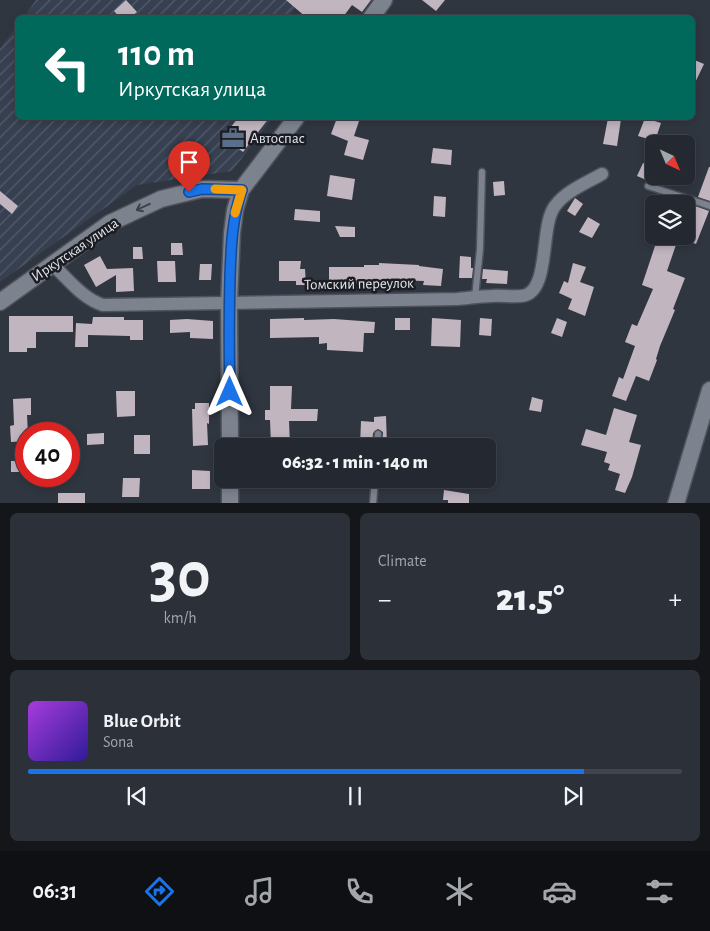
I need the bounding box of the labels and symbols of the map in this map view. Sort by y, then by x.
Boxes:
office icon: Автоспас [220,125,246,151]
place label: Автоспас [250,131,305,146]
north arrow [645,135,695,185]
pin [168,141,210,192]
one-way arrow [136,203,151,213]
street label: Иркутская улица [29,215,121,284]
street label: Томский переулок [304,276,414,292]
position arrow [203,365,255,417]
speed limit sign: 40 [15,422,80,487]

